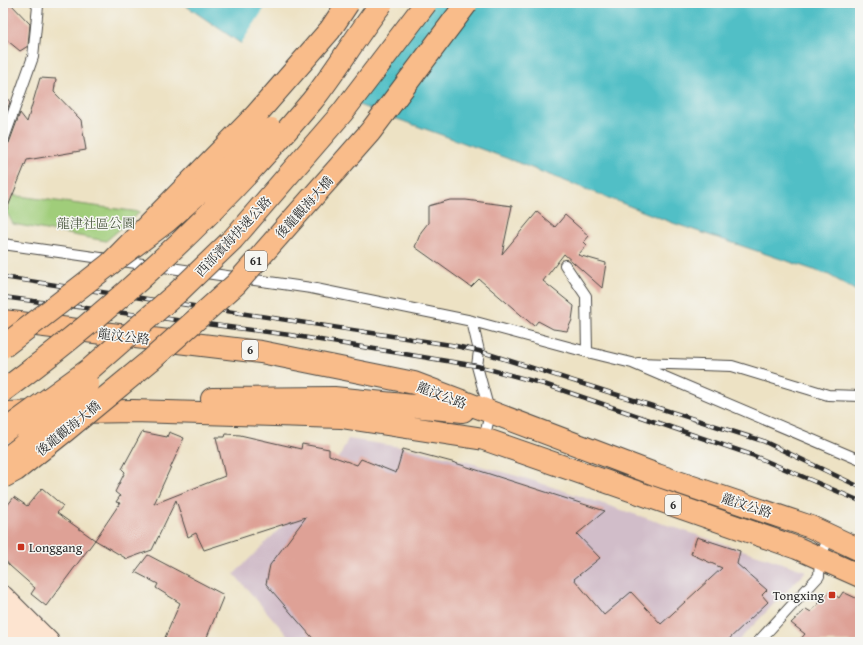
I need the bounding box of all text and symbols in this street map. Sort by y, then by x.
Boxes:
street label: 後龍觀海大橋 [271,172,338,243]
street label: 西部濱海快速公路 [191,192,276,281]
park label: 龍津社區公園 [57,214,135,233]
road number: 61 [245,251,267,271]
street label: 龍汶公路 [97,324,151,349]
road number: 6 [242,340,258,360]
street label: 龍汶公路 [414,377,470,414]
street label: 後龍觀海大橋 [32,396,105,460]
street label: 龍汶公路 [719,488,775,523]
road number: 6 [665,495,681,515]
place label: Longgang [29,538,83,557]
marker: Longgang [16,542,26,552]
place label: Tongxing [773,586,825,605]
marker: Tongxing [827,590,837,600]

